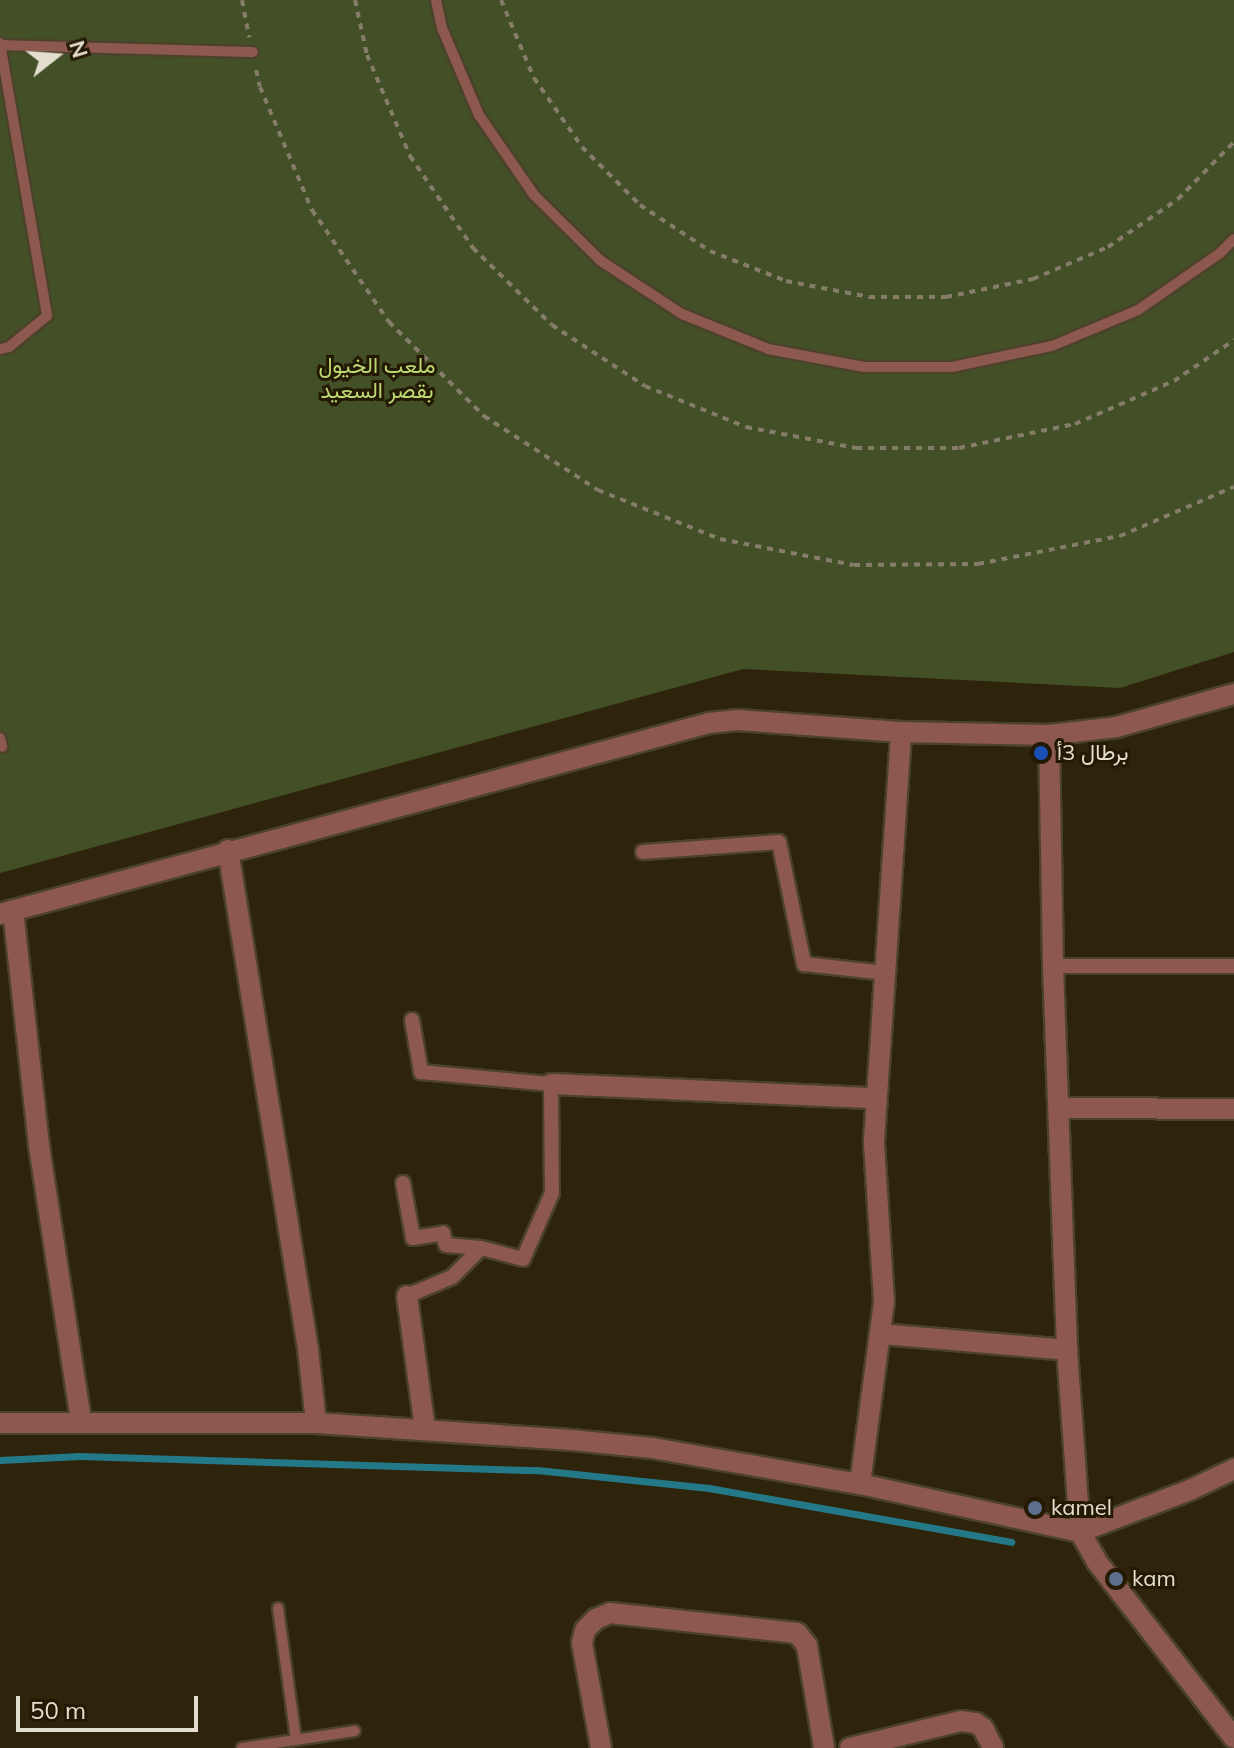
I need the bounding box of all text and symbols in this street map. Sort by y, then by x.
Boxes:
north arrow [16,16,96,96]
text: N [63,37,95,61]
park label: ملعب الخيول بقصر السعيد [319,352,435,404]
place label: برطال 3أ [1057,740,1128,766]
marker: برطال 3أ [1032,744,1050,762]
place label: kamel [1051,1495,1112,1521]
marker: kamel [1026,1499,1044,1517]
place label: kam [1132,1566,1176,1592]
marker: kam [1107,1570,1125,1588]
scale bar [20,1680,202,1730]
text: 50 m [30,1695,86,1725]

